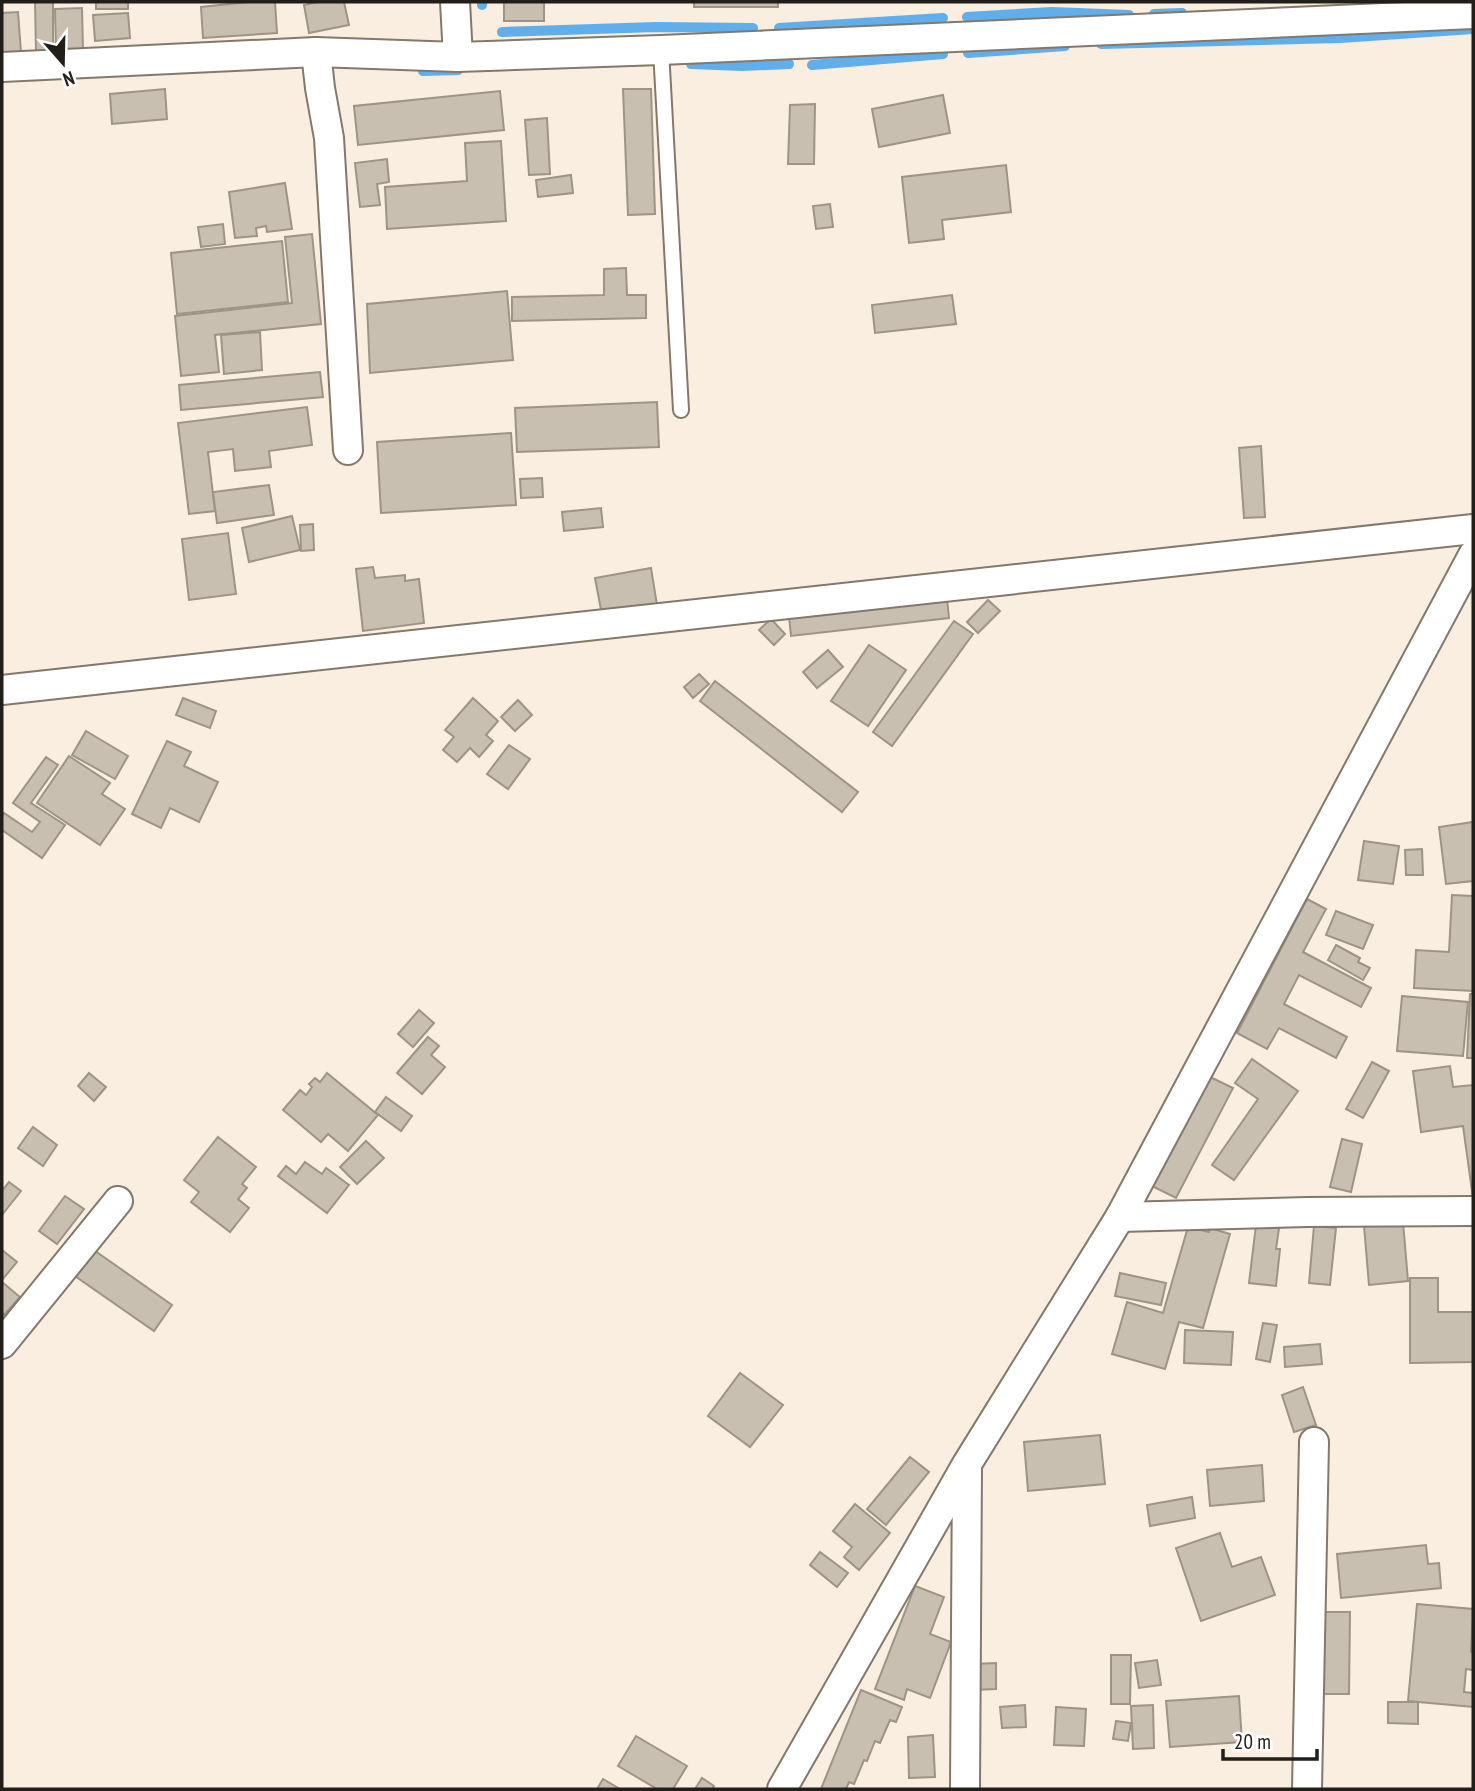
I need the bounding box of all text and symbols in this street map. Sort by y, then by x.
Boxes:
north arrow [28,28,98,98]
text: N [60,66,78,92]
scale bar [1223,1718,1318,1762]
text: 20 m [1234,1728,1271,1755]

